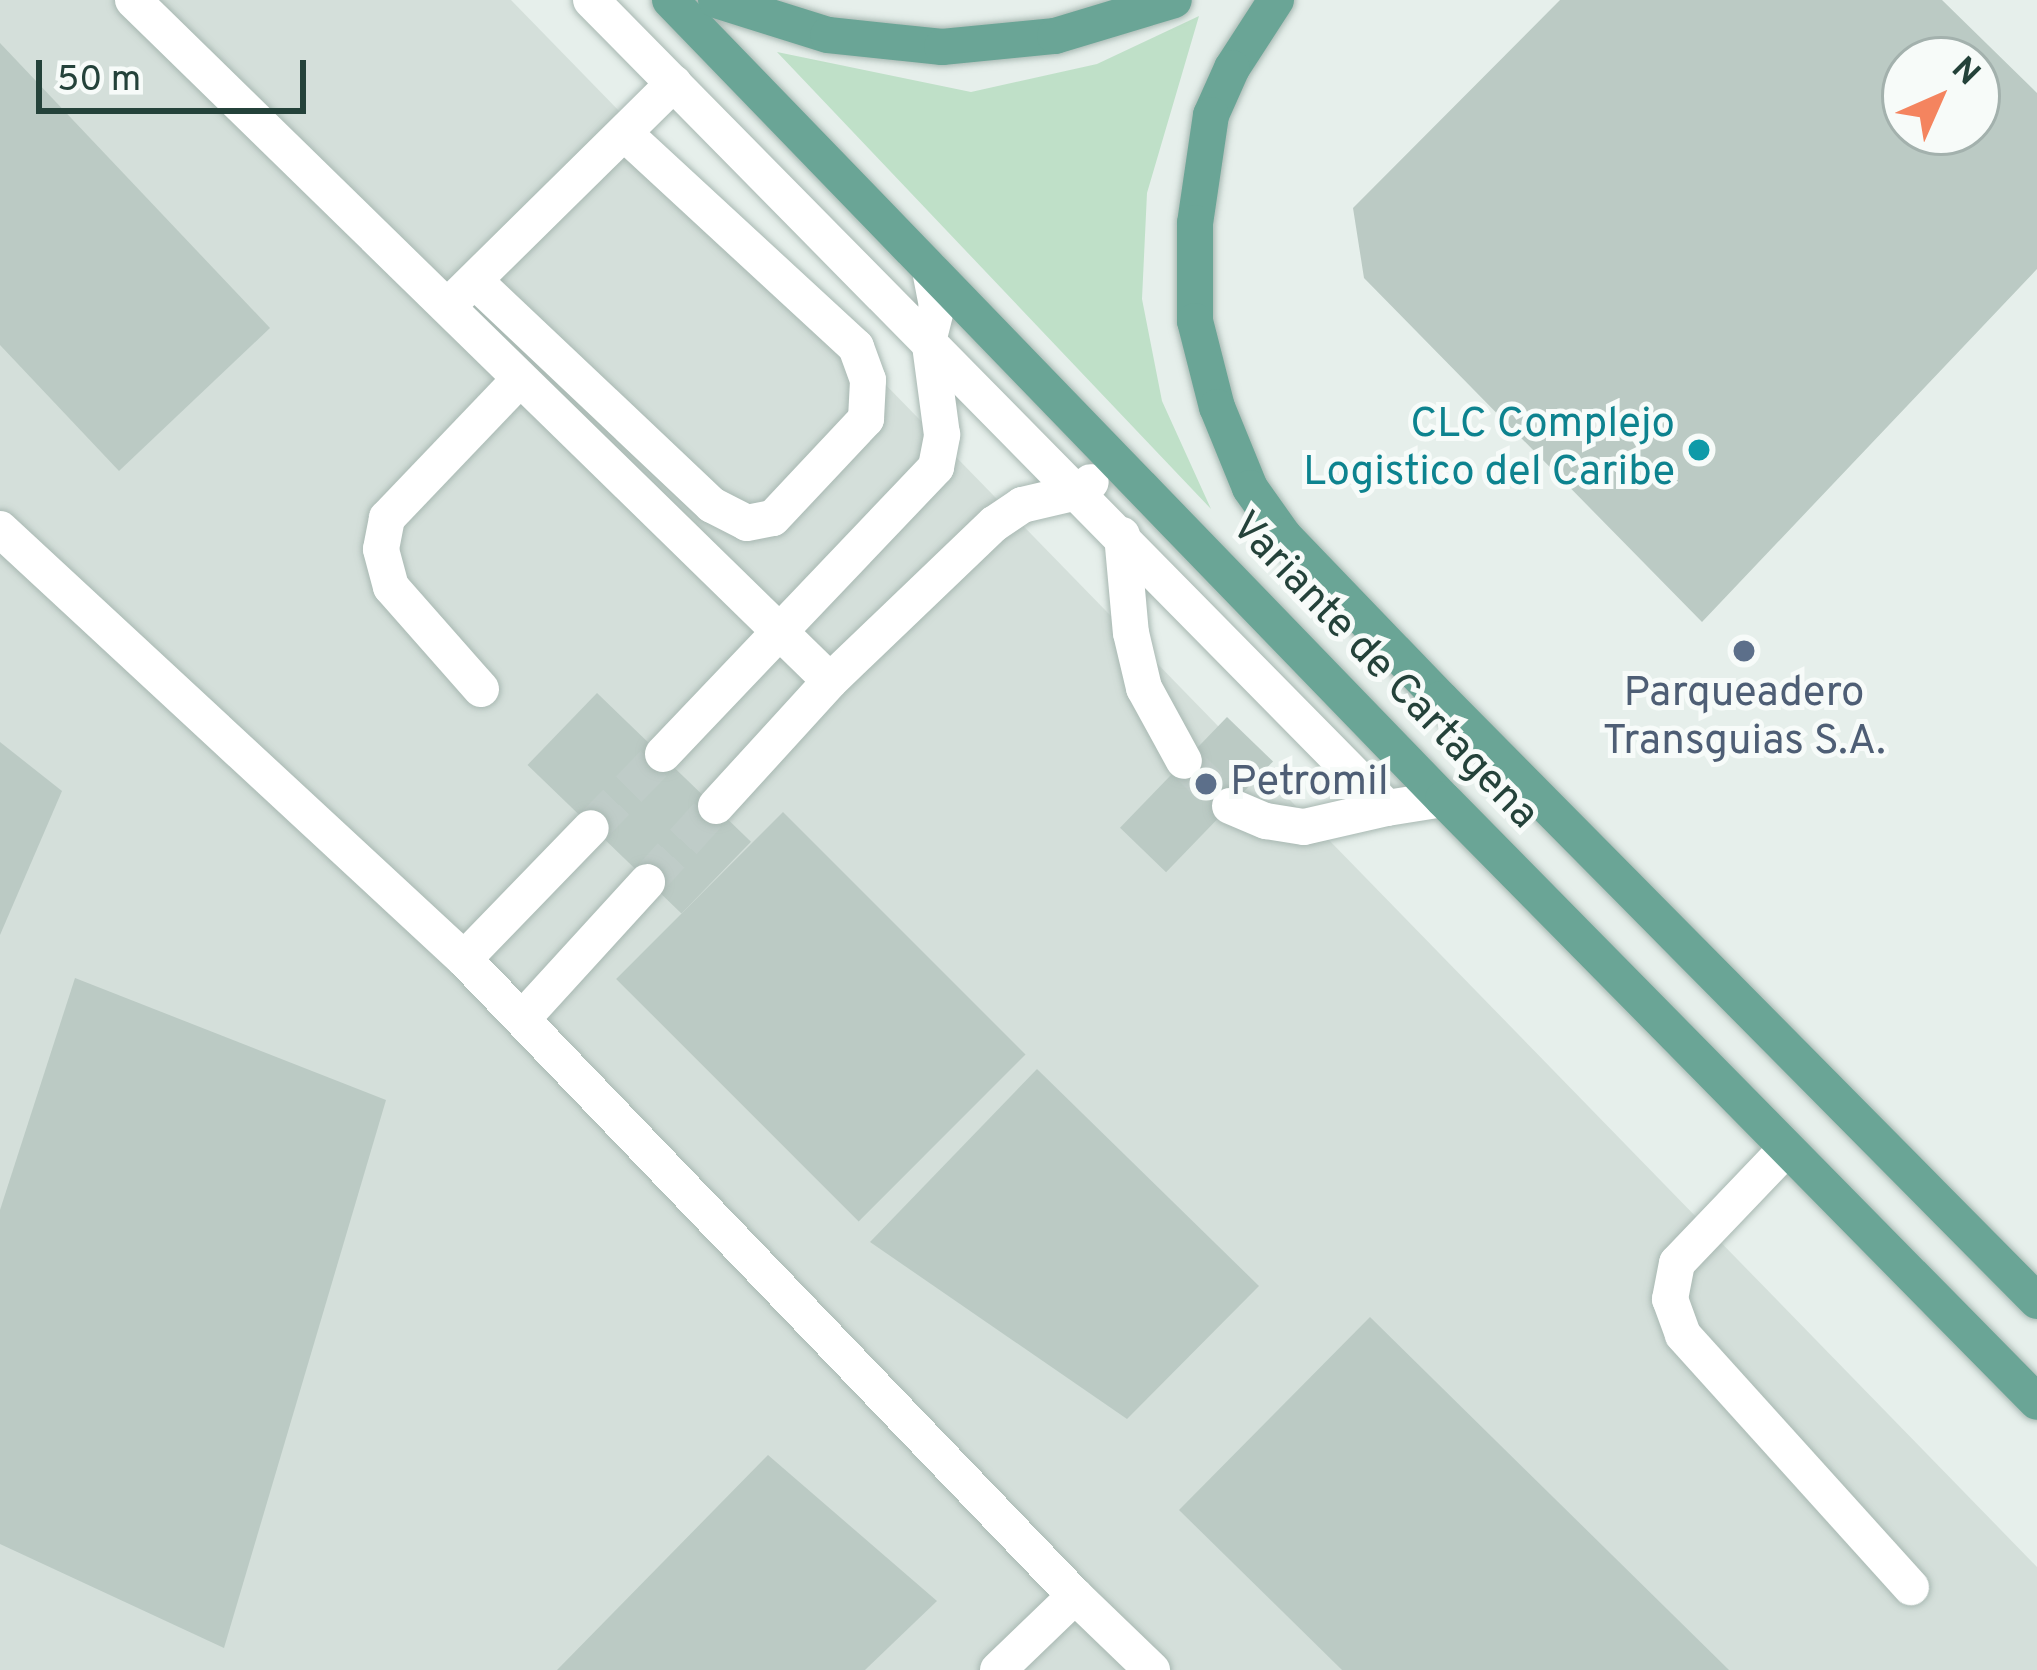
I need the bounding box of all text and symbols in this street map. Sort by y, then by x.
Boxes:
scale bar [42,36,312,110]
north arrow [1881,36,2001,156]
text: N [1941,49,1988,96]
text: 50 m [57,58,141,104]
place label: CLC Complejo Logistico del Caribe [1303,401,1675,500]
marker: CLC Complejo Logistico del Caribe [1686,437,1712,463]
street label: Variante de Cartagena [1219,503,1547,841]
marker: Parqueadero Transguias S.A. [1731,638,1757,664]
place label: Parqueadero Transguias S.A. [1602,670,1886,768]
place label: Petromil [1230,759,1389,809]
marker: Petromil [1193,771,1219,797]

